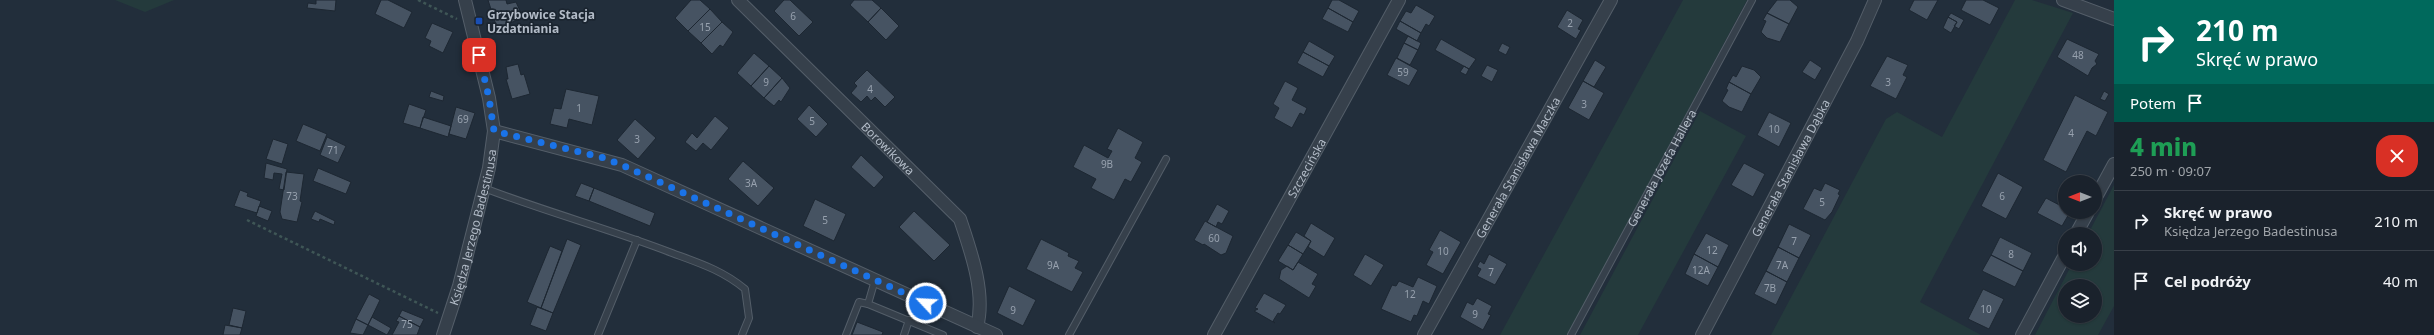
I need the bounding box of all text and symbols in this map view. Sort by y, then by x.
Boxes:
place label: Grzybowice Stacja Uzdatniania [487,6,595,37]
house number: 6 [790,9,796,23]
text: 210 m [2196,11,2279,49]
marker: Grzybowice Stacja Uzdatniania [474,16,484,26]
house number: 2 [1567,16,1573,30]
icon: right [2130,16,2182,68]
house number: 15 [699,20,711,34]
pin [462,38,496,72]
icon: arrive [468,44,490,66]
text: Skręć w prawo [2196,47,2318,71]
house number: 48 [2072,48,2084,62]
house number: 59 [1397,65,1409,79]
house number: 9 [763,75,769,89]
house number: 3 [1885,75,1891,89]
house number: 4 [867,82,873,96]
icon: arrive [2184,92,2206,114]
text: Potem [2130,93,2176,113]
street label: Generała Stanisława Maczka [1471,94,1564,241]
street label: Generała Stanisława Dąbka [1747,96,1833,240]
house number: 3 [1581,97,1587,111]
house number: 1 [576,101,582,115]
street label: Generała Józefa Hallera [1623,106,1700,230]
house number: 69 [457,112,469,126]
house number: 5 [809,114,815,128]
street label: Borowikowa [858,118,919,178]
house number: 10 [1768,122,1780,136]
house number: 4 [2068,126,2074,140]
text: 4 min [2130,130,2197,163]
house number: 3 [634,132,640,146]
street label: Szczecińska [1283,135,1330,201]
button: close [2376,135,2418,177]
house number: 71 [327,143,339,157]
street label: Księdza Jerzego Badestinusa [445,148,500,307]
house number: 9B [1101,157,1113,171]
text: 250 m · 09:07 [2130,162,2211,180]
north arrow [2058,175,2102,219]
map controls [2058,175,2102,323]
house number: 3A [745,176,758,190]
house number: 73 [286,189,298,203]
house number: 6 [1999,189,2005,203]
house number: 5 [1819,195,1825,209]
text: Skręć w prawo [2164,202,2272,222]
icon: right [2130,210,2152,232]
text: 210 m [2374,211,2418,231]
house number: 5 [822,213,828,227]
text: Księdza Jerzego Badestinusa [2164,222,2338,240]
button: sound [2058,227,2102,271]
house number: 60 [1208,231,1220,245]
house number: 7 [1791,234,1797,248]
house number: 12 [1706,243,1718,257]
house number: 10 [1437,244,1449,258]
house number: 8 [2008,247,2014,261]
house number: 9A [1047,258,1060,272]
house number: 7A [1776,258,1789,272]
house number: 12A [1692,263,1711,277]
house number: 7 [1488,265,1494,279]
icon: arrive [2130,270,2152,292]
text: Cel podróży [2164,271,2251,291]
text: 40 m [2383,271,2418,291]
button: layers [2058,279,2102,323]
house number: 7B [1764,281,1776,295]
position arrow [905,282,947,324]
house number: 12 [1404,287,1416,301]
house number: 10 [1980,302,1992,316]
house number: 9 [1010,303,1016,317]
house number: 9 [1472,307,1478,321]
house number: 75 [401,317,413,331]

